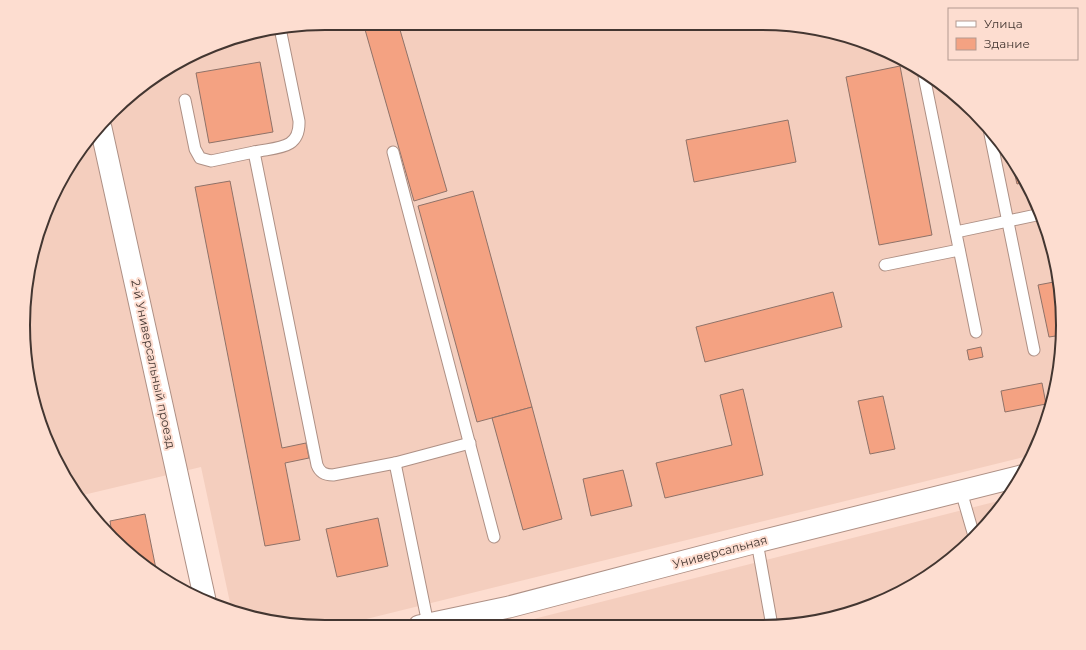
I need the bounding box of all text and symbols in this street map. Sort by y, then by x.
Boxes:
legend [948,8,1078,60]
text: Улица [984,16,1023,31]
text: Здание [984,36,1030,51]
street label: 2-й Универсальный проезд [128,278,179,450]
street label: Универсальная [671,532,769,571]

